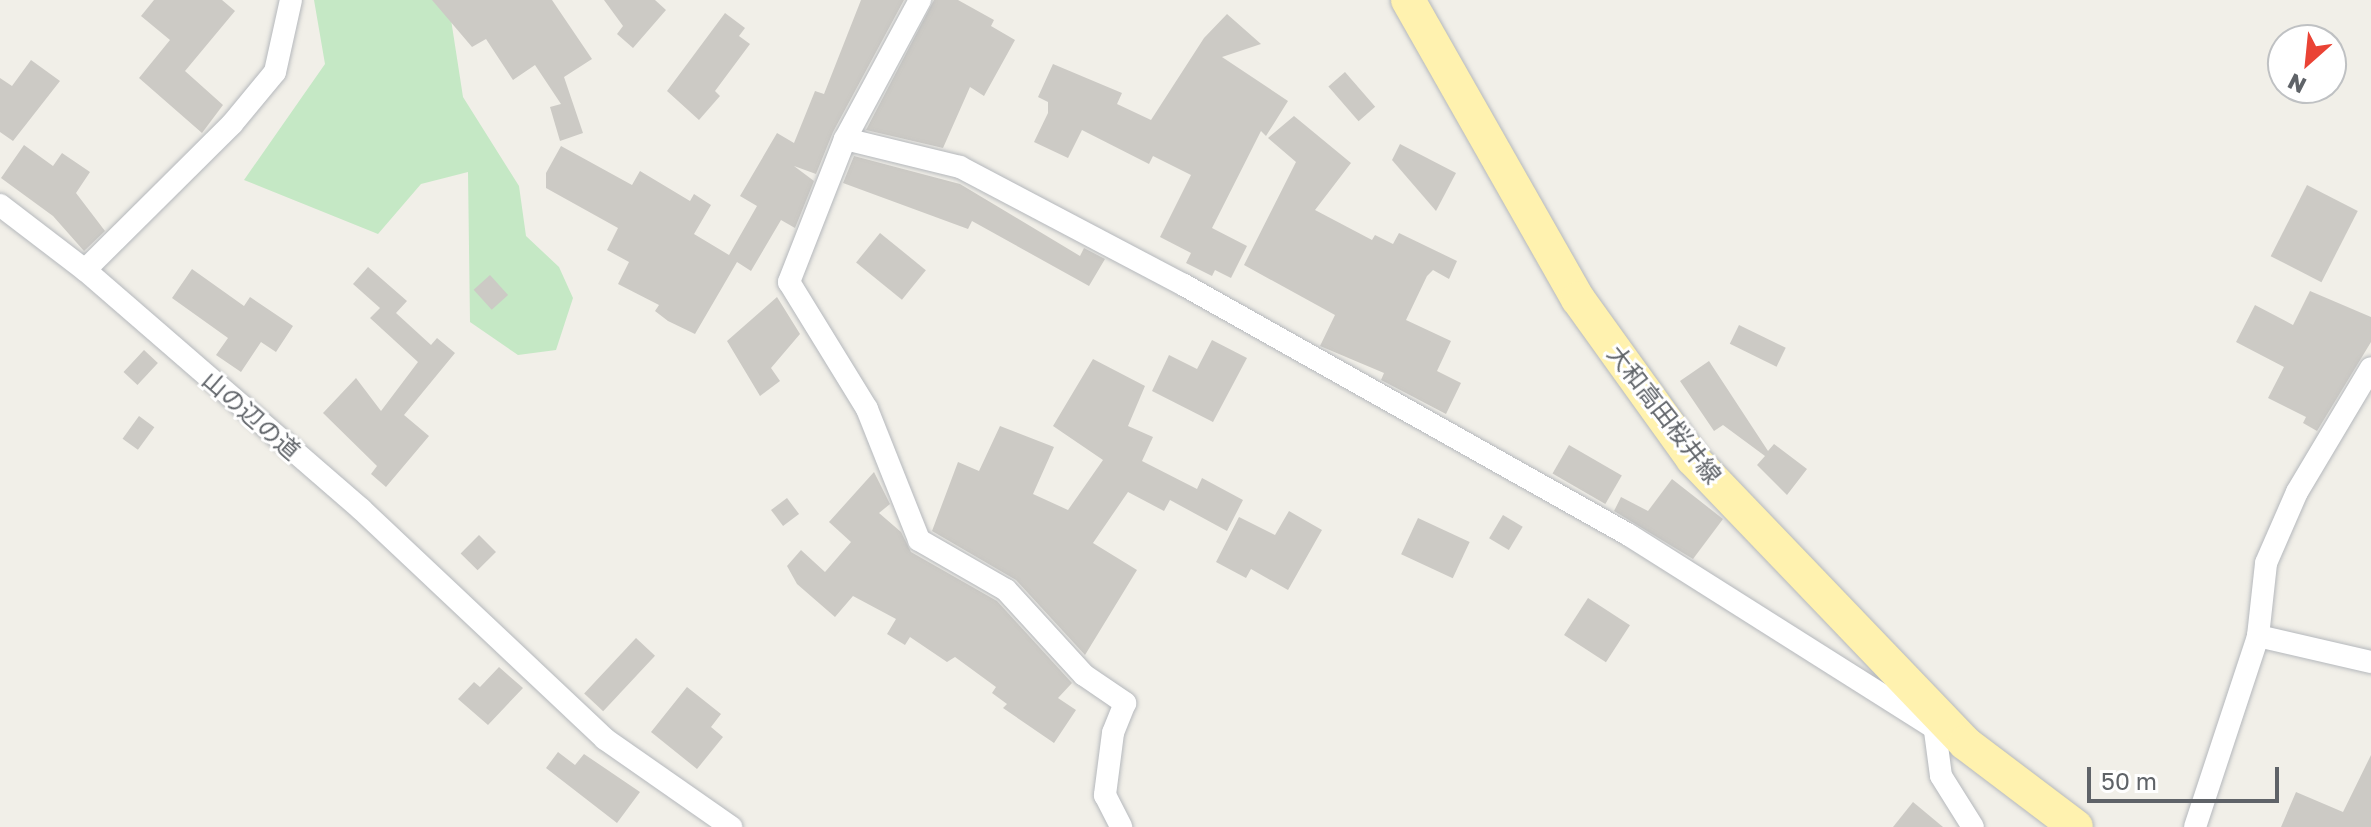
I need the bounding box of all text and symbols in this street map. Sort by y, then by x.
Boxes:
north arrow [2267,24,2347,104]
text: N [2283,68,2310,100]
street label: 大和高田桜井線 [1602,339,1728,489]
street label: 山の辺の道 [197,365,307,465]
scale bar [2091,751,2283,801]
text: 50 m [2101,766,2157,795]

